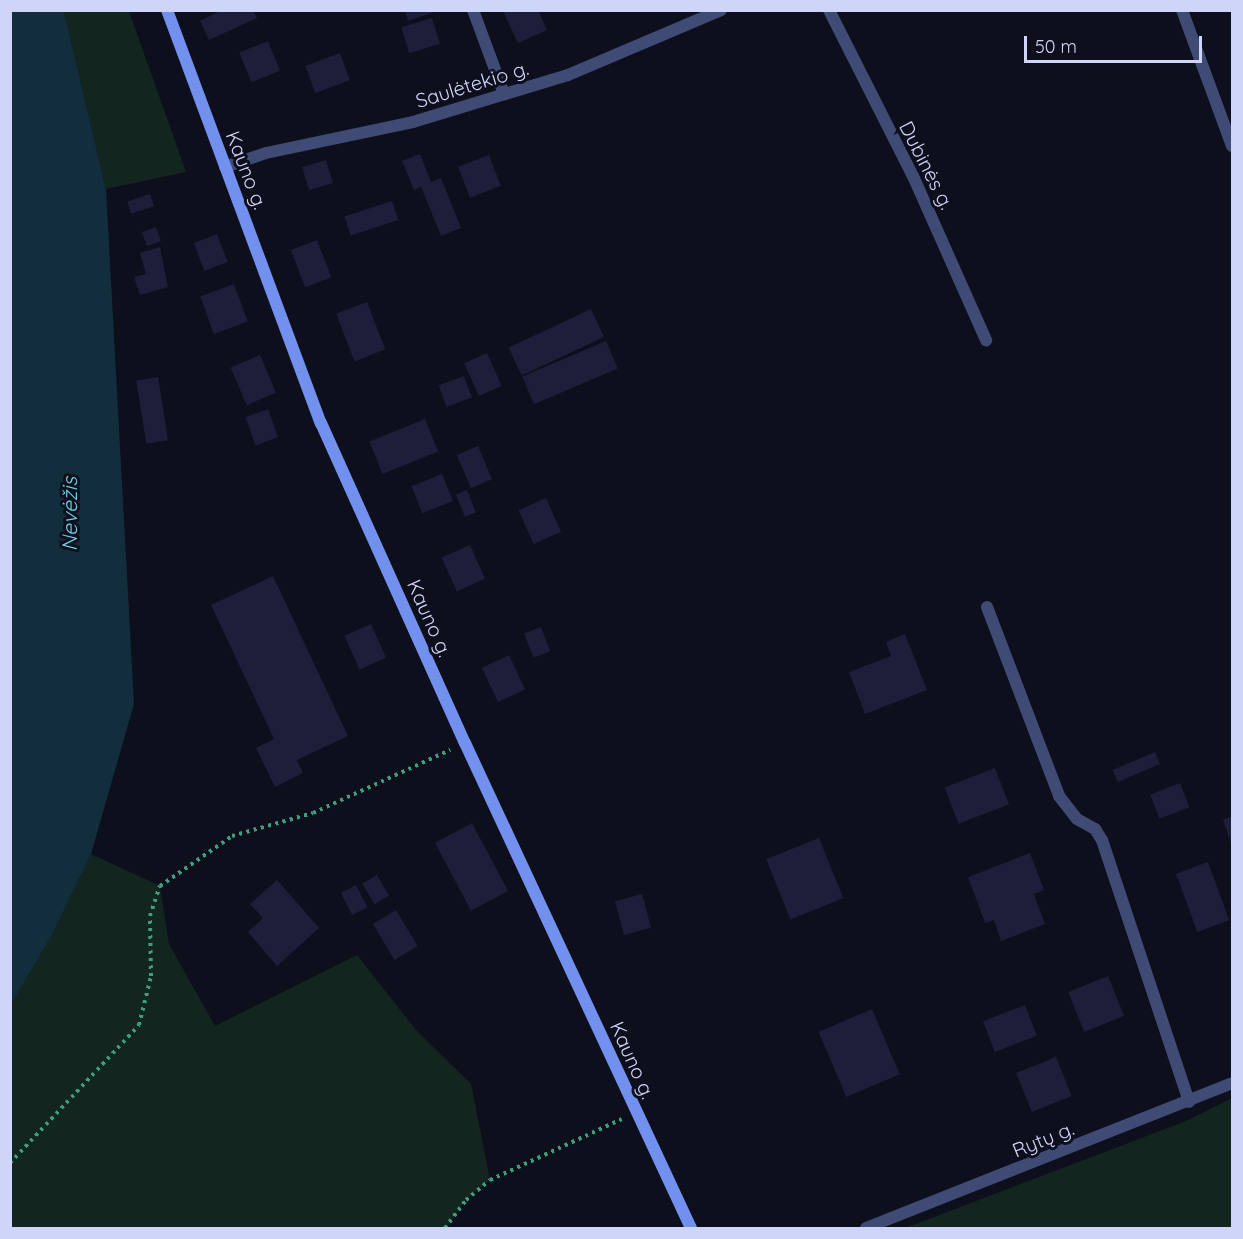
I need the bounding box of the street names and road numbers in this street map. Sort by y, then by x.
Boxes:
street label: Saulėtekio g. [413,55,531,113]
street label: Dubinės g. [895,117,959,213]
street label: Kauno g. [221,127,273,213]
street label: Kauno g. [402,576,458,660]
street label: Kauno g. [605,1018,661,1102]
street label: Rytų g. [1009,1116,1077,1162]

